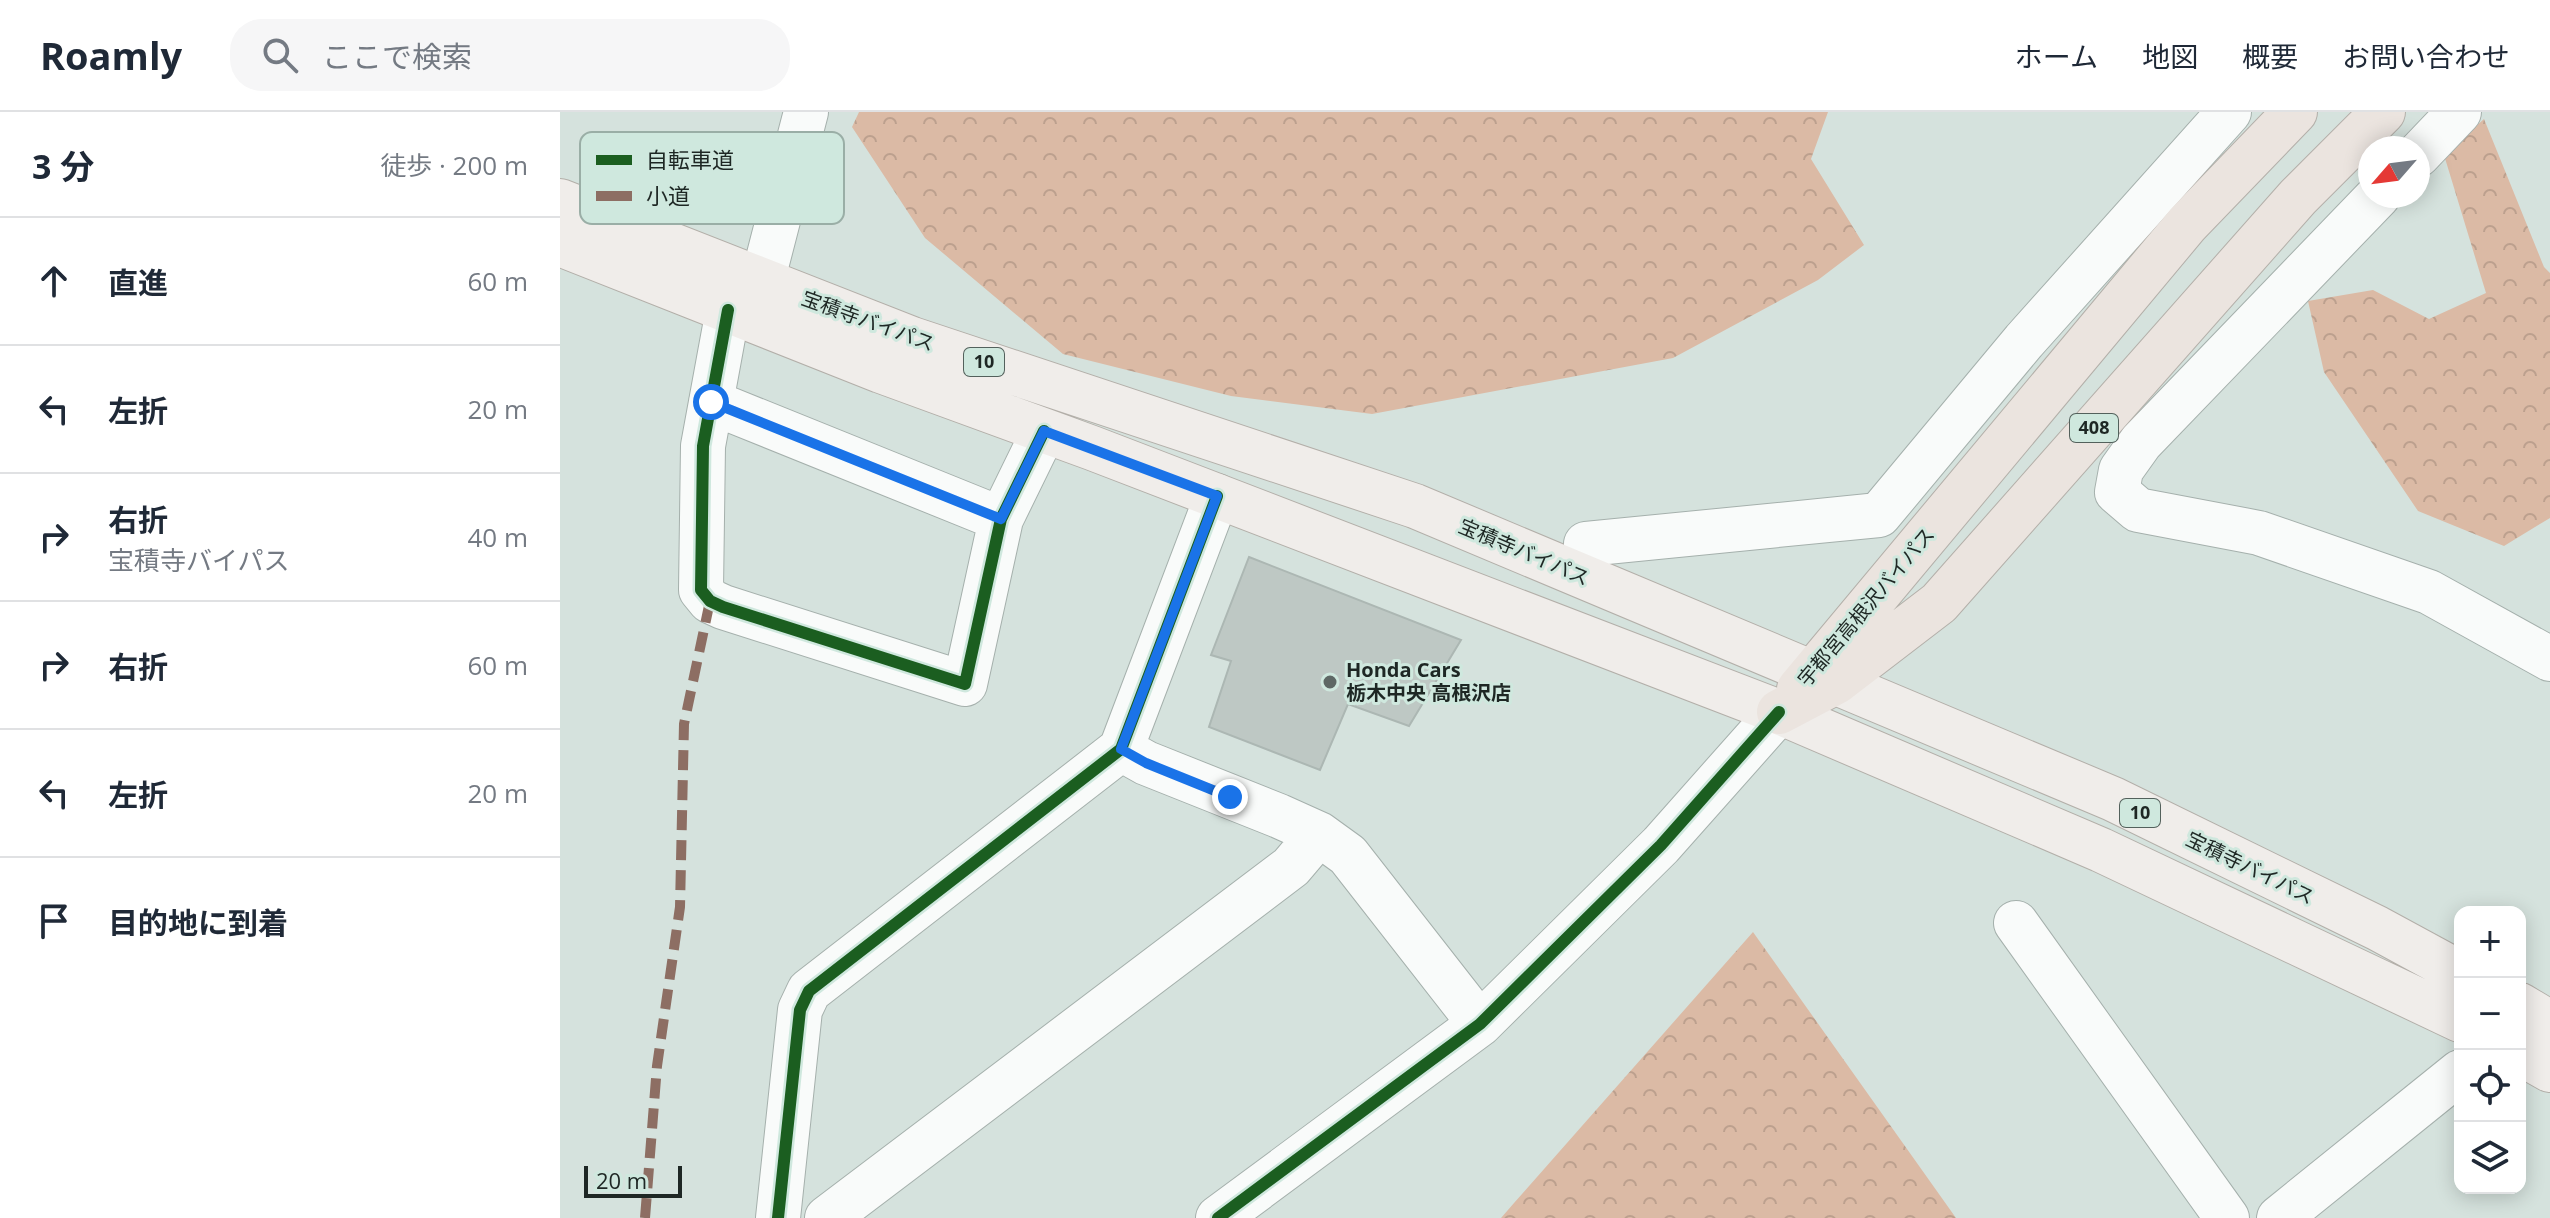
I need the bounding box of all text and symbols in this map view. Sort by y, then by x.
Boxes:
search box [230,19,790,91]
text: Roamly [40,29,182,81]
icon: search [258,33,302,77]
text: ここで検索 [322,36,472,77]
text: ホーム [2015,37,2098,75]
text: 地図 [2142,37,2198,75]
text: 概要 [2242,37,2298,75]
text: お問い合わせ [2342,37,2510,75]
legend [580,132,844,224]
north arrow [2358,136,2430,208]
text: 3 分 [32,143,94,189]
text: 自転車道 [646,144,734,174]
text: 徒歩 · 200 m [380,147,528,183]
text: 小道 [646,180,690,210]
icon: ahead [32,259,76,303]
text: 直進 [108,262,168,303]
text: 60 m [467,263,528,299]
street label: 宝積寺バイパス [798,284,938,357]
road number: 10 [964,348,1004,376]
route start [693,384,729,420]
icon: left [32,387,76,431]
text: 左折 [108,390,168,431]
text: 20 m [467,391,528,427]
road number: 408 [2070,414,2118,442]
text: 右折 [108,499,168,540]
street label: 宝積寺バイパス [1455,512,1594,591]
icon: right [32,515,76,559]
text: 40 m [467,519,528,555]
street label: 宇都宮高根沢バイパス [1791,522,1940,692]
text: 宝積寺バイパス [108,542,289,578]
icon: right [32,643,76,687]
text: 右折 [108,646,168,687]
text: 60 m [467,647,528,683]
place label: Honda Cars 栃木中央 高根沢店 [1346,656,1511,706]
marker: Honda Cars 栃木中央 高根沢店 [1321,673,1339,691]
icon: left [32,771,76,815]
text: 左折 [108,774,168,815]
text: 20 m [467,775,528,811]
route end [1212,779,1248,815]
road number: 10 [2120,799,2160,827]
street label: 宝積寺バイパス [2182,825,2319,910]
icon: arrive [32,899,76,943]
text: 目的地に到着 [108,902,288,943]
map controls [2454,906,2526,1194]
button: + [2454,906,2526,978]
button: − [2454,978,2526,1050]
button: locate [2454,1050,2526,1122]
button: layers [2454,1122,2526,1194]
scale bar [584,1162,682,1198]
text: 20 m [596,1165,647,1195]

